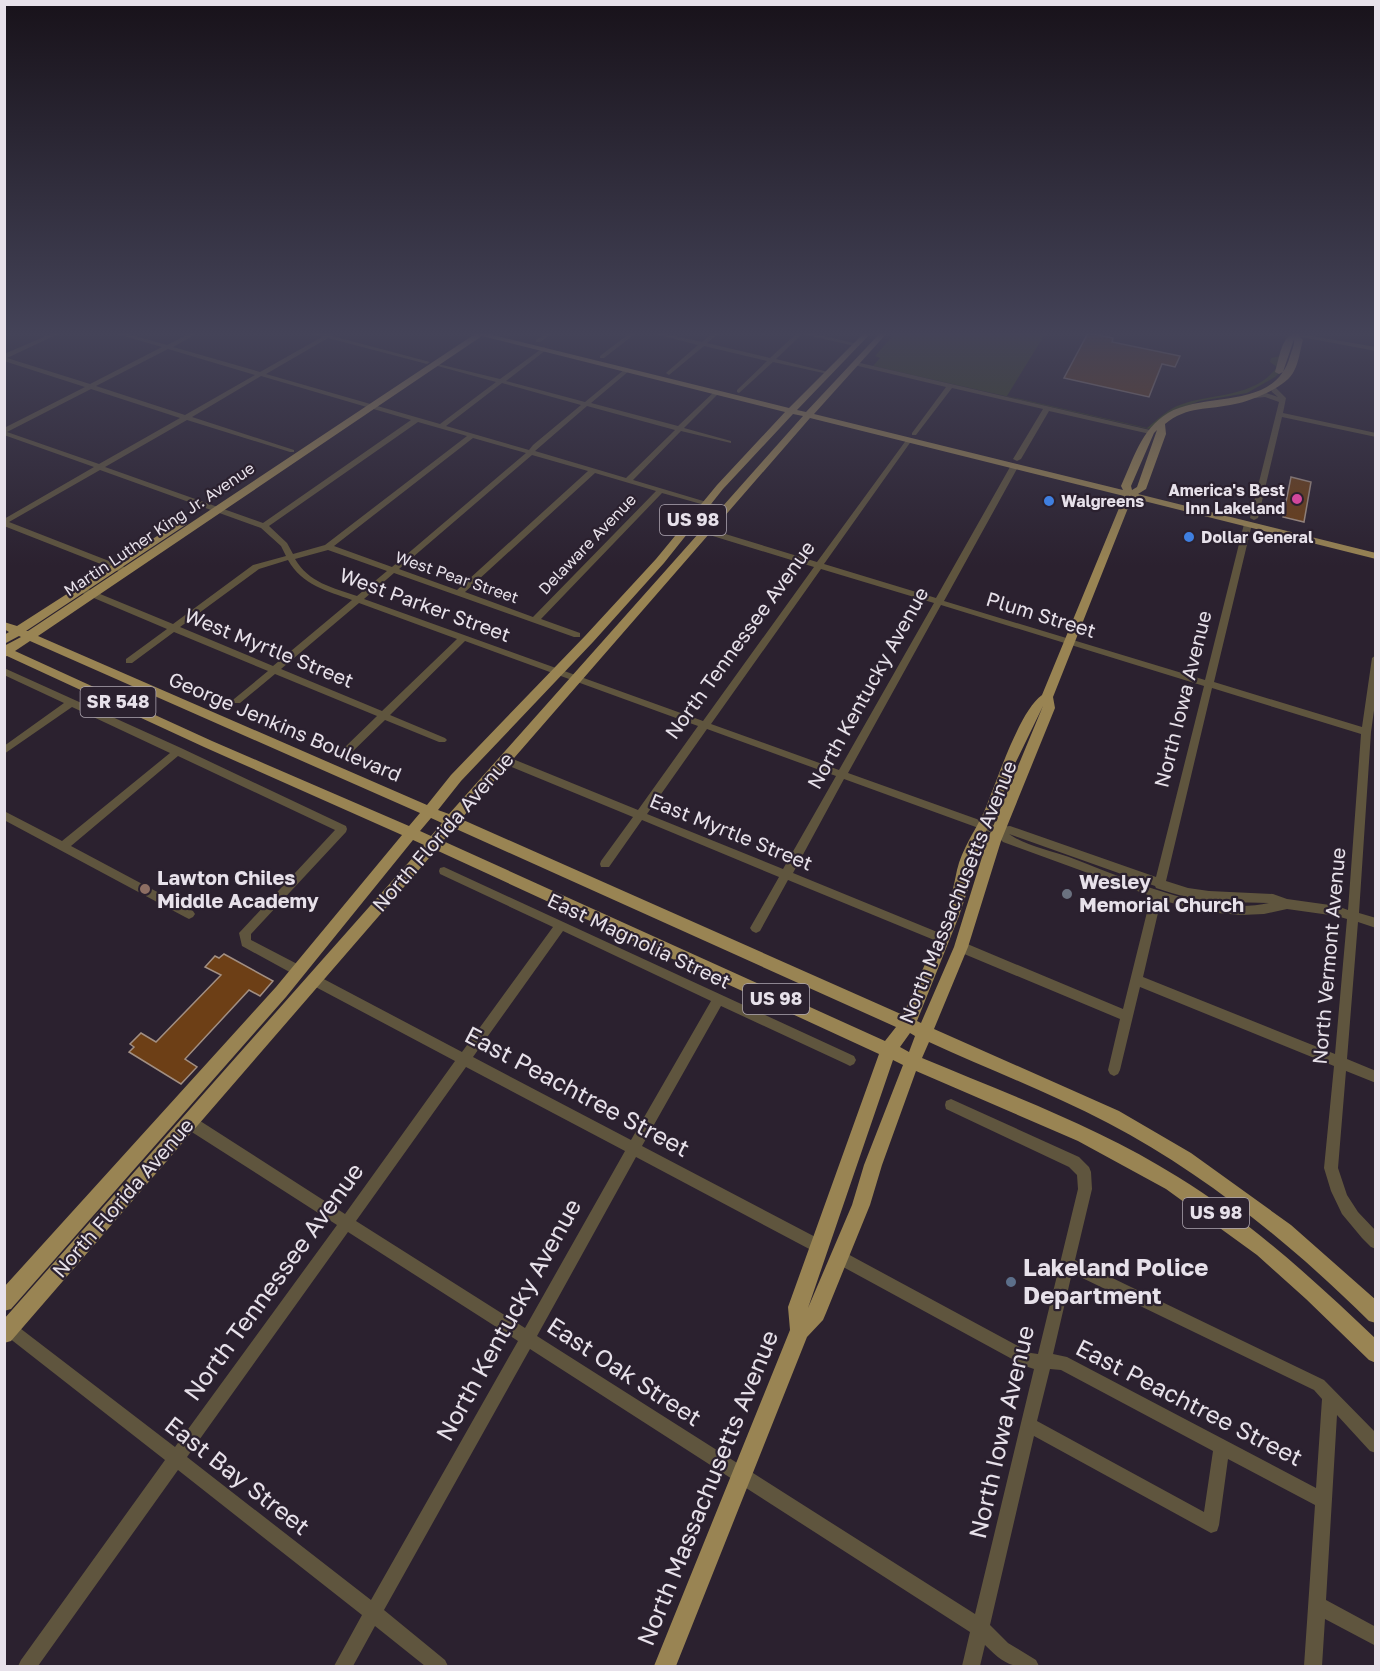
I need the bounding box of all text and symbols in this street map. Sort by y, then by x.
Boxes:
street label: Martin Luther King Jr. Avenue [60,458,258,600]
place label: America's Best Inn Lakeland [1168,480,1285,518]
street label: Delaware Avenue [534,490,640,598]
place label: Walgreens [1061,491,1144,511]
marker: America's Best Inn Lakeland [1290,492,1304,506]
marker: Walgreens [1042,494,1056,508]
road number: US 98 [660,505,726,535]
place label: Dollar General [1201,527,1314,547]
marker: Dollar General [1182,530,1196,544]
street label: North Tennessee Avenue [659,536,819,743]
street label: West Pear Street [393,547,521,607]
street label: West Parker Street [337,562,514,646]
street label: North Kentucky Avenue [802,582,933,793]
street label: Plum Street [984,586,1099,642]
street label: West Myrtle Street [181,602,357,692]
street label: North Iowa Avenue [1148,608,1216,790]
street label: George Jenkins Boulevard [165,666,405,786]
road number: SR 548 [80,687,156,717]
street label: North Florida Avenue [367,747,518,916]
street label: North Massachusetts Avenue [893,757,1021,1026]
street label: East Myrtle Street [646,787,816,875]
street label: North Vermont Avenue [1307,846,1349,1065]
place label: Lawton Chiles Middle Academy [157,865,319,912]
place label: Wesley Memorial Church [1079,869,1244,916]
marker: Lawton Chiles Middle Academy [138,882,152,896]
street label: East Magnolia Street [544,887,735,993]
marker: Wesley Memorial Church [1060,887,1074,901]
road number: US 98 [743,984,809,1014]
street label: East Peachtree Street [460,1019,695,1162]
street label: North Florida Avenue [47,1113,198,1282]
street label: North Tennessee Avenue [177,1157,369,1406]
street label: North Kentucky Avenue [429,1193,586,1445]
road number: US 98 [1183,1198,1249,1228]
place label: Lakeland Police Department [1023,1252,1209,1309]
marker: Lakeland Police Department [1004,1275,1018,1289]
street label: East Oak Street [542,1310,707,1431]
street label: North Iowa Avenue [962,1322,1039,1541]
street label: North Massachusetts Avenue [630,1326,783,1649]
street label: East Peachtree Street [1072,1332,1308,1471]
street label: East Bay Street [160,1409,316,1540]

